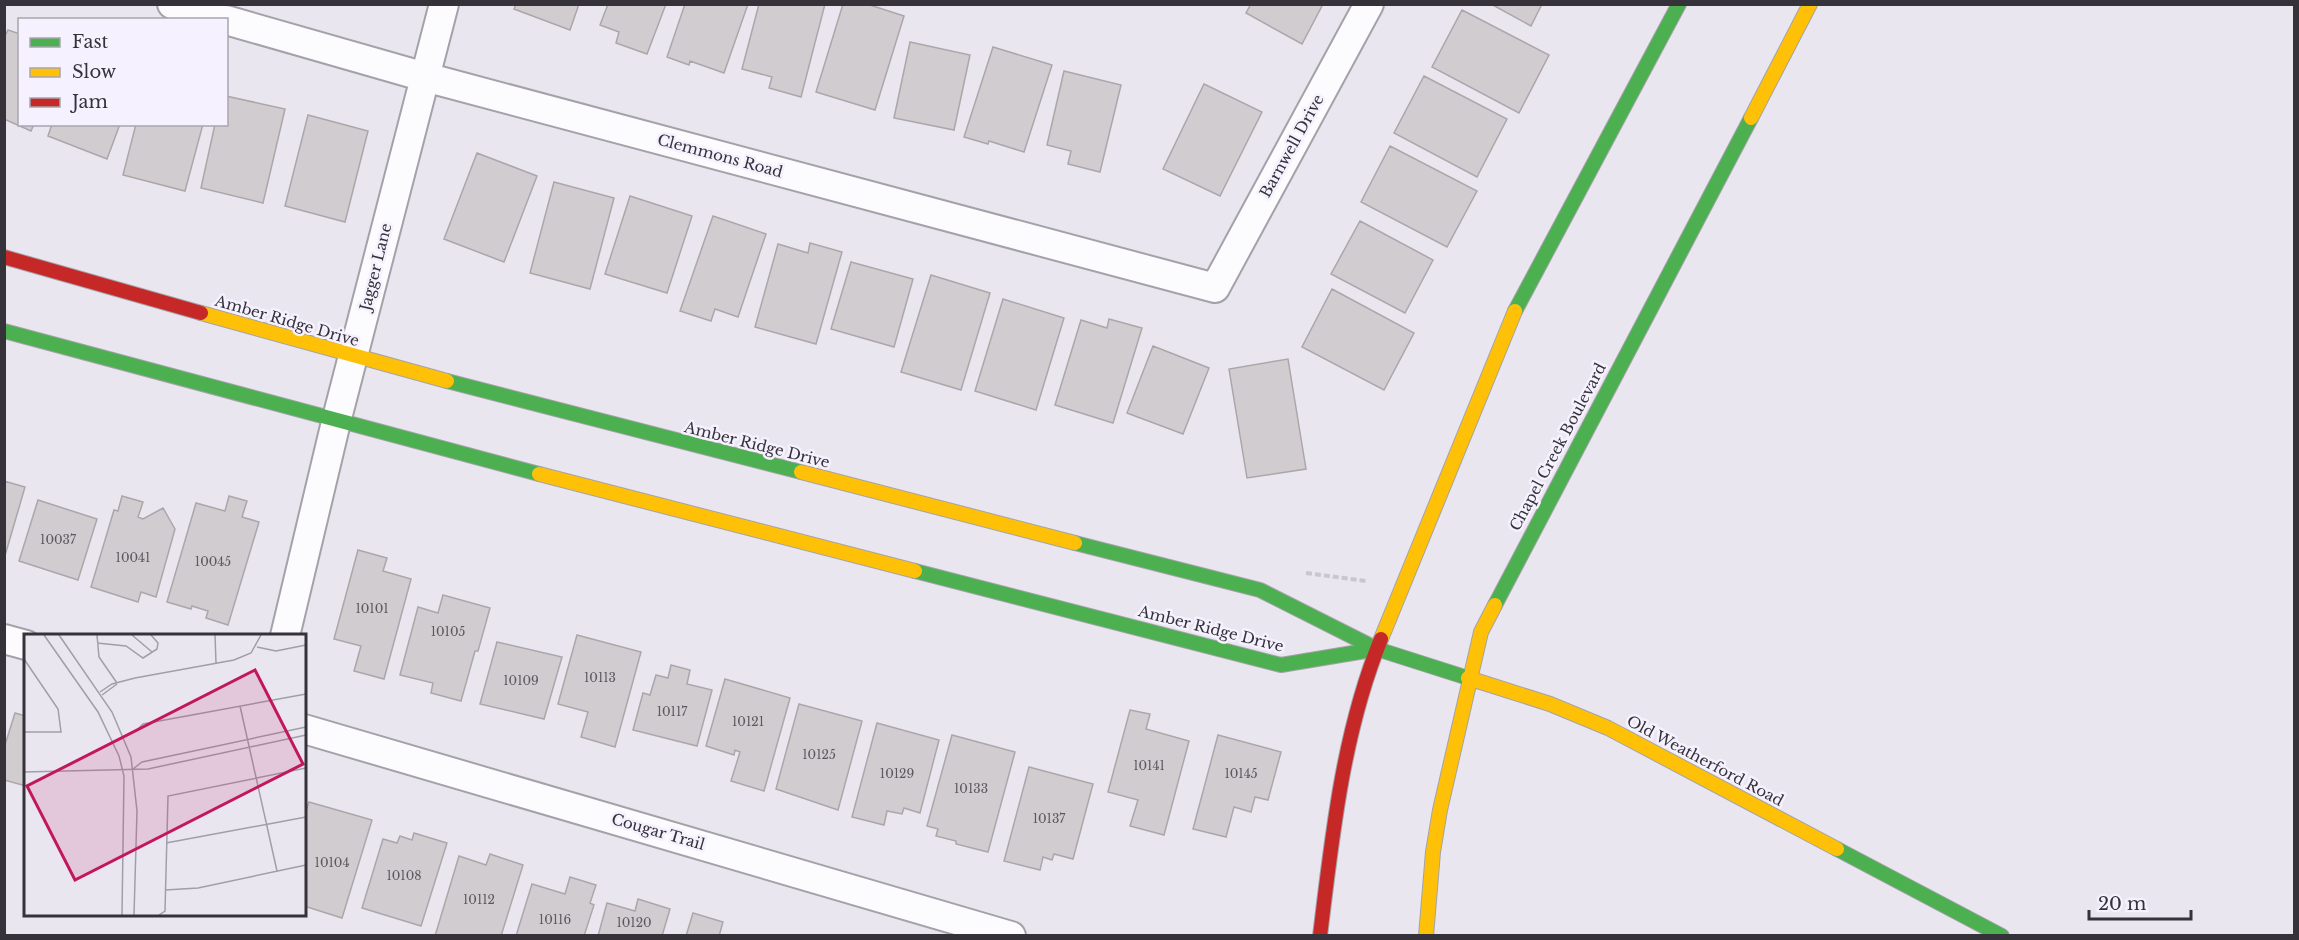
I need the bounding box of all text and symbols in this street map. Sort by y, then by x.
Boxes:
legend [18,18,228,126]
text: Fast [72,31,109,53]
text: Slow [72,61,117,83]
text: Jam [70,91,108,113]
street label: Barnwell Drive [1255,91,1328,201]
street label: Clemmons Road [655,130,785,181]
street label: Jagger Lane [355,221,396,315]
street label: Amber Ridge Drive [212,291,361,350]
street label: Chapel Creek Boulevard [1505,360,1610,534]
street label: Amber Ridge Drive [682,417,832,472]
house number: 10037 [40,532,77,547]
house number: 10041 [116,550,150,565]
house number: 10045 [195,554,231,569]
house number: 10101 [355,601,389,616]
street label: Amber Ridge Drive [1136,601,1286,656]
house number: 10105 [431,624,466,639]
inset map [24,634,306,916]
house number: 10113 [584,670,616,685]
house number: 10109 [503,673,539,688]
house number: 10117 [657,704,688,719]
street label: Old Weatherford Road [1624,711,1787,810]
house number: 10121 [732,714,764,729]
house number: 10125 [802,747,836,762]
house number: 10141 [1133,758,1165,773]
house number: 10129 [880,766,914,781]
house number: 10145 [1224,766,1258,781]
house number: 10133 [954,781,988,796]
street label: Cougar Trail [609,809,707,854]
house number: 10137 [1033,811,1066,826]
house number: 10104 [315,855,349,870]
house number: 10108 [386,868,422,883]
scale bar [2089,883,2191,921]
house number: 10112 [463,892,495,907]
text: 20 m [2098,893,2146,915]
house number: 10116 [539,912,571,927]
house number: 10120 [616,915,652,930]

